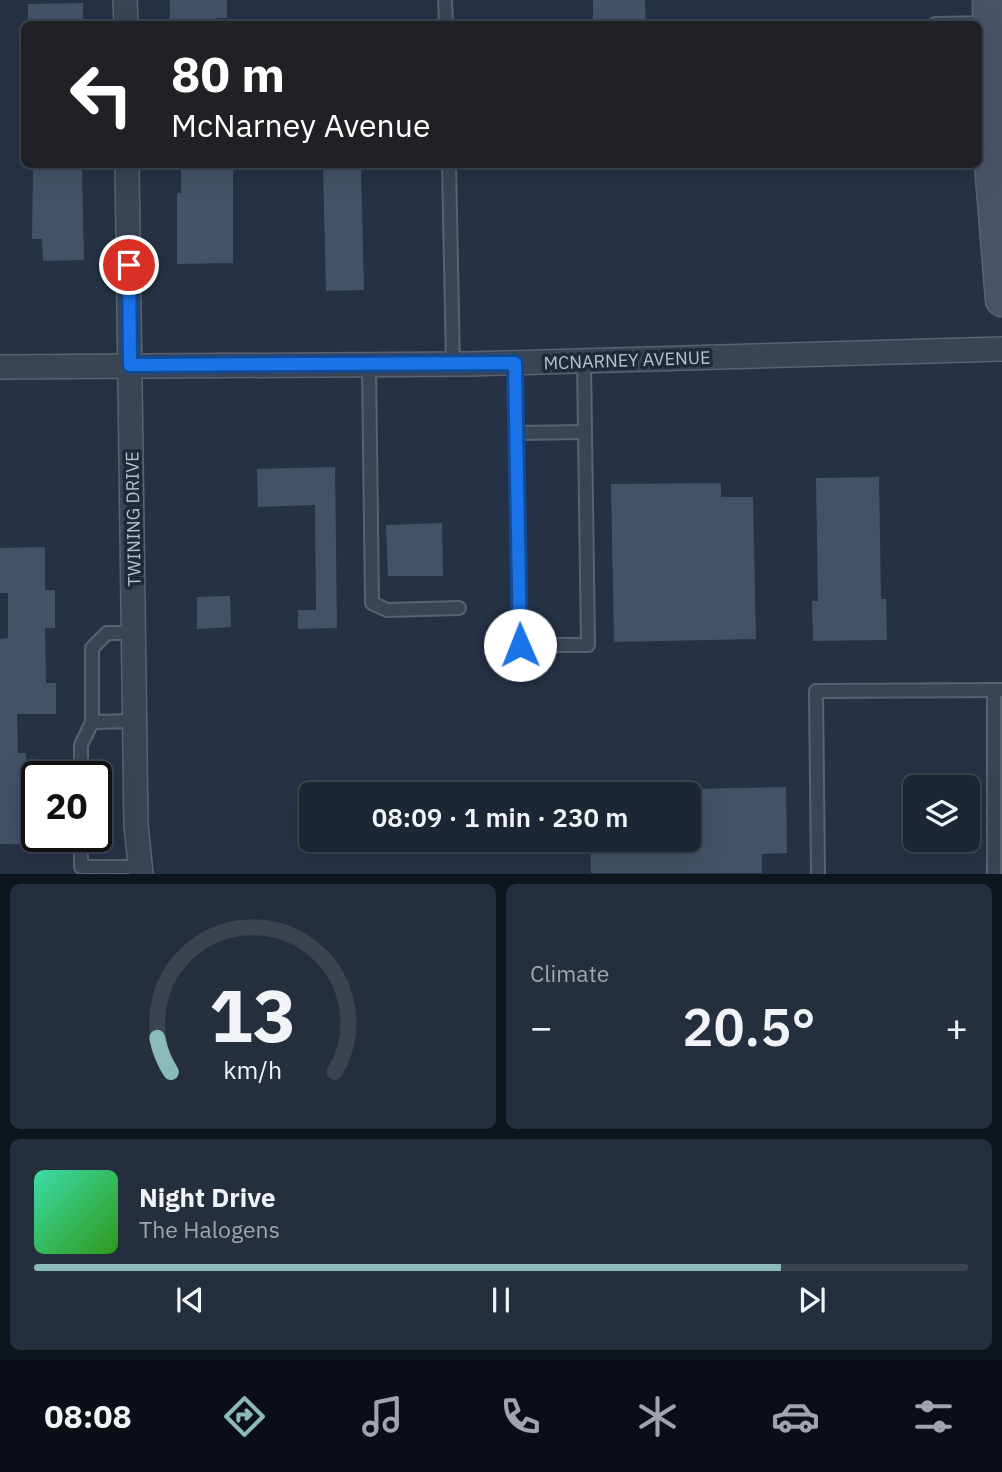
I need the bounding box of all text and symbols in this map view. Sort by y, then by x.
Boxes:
text: 80 m [171,42,285,105]
icon: left [56,49,147,140]
text: McNarney Avenue [171,104,431,146]
pin [99,235,159,295]
icon: arrive [110,246,148,284]
street label: MCNARNEY AVENUE [543,346,711,374]
street label: TWINING DRIVE [120,451,146,587]
position arrow [483,608,557,682]
speed limit sign: 20 [21,761,112,852]
map controls [903,775,980,852]
button: layers [903,775,980,852]
text: 08:09 · 1 min · 230 m [372,800,628,834]
text: Climate [530,958,609,988]
text: 13 [209,968,297,1063]
text: 20.5° [682,993,816,1060]
text: − [530,1002,553,1051]
text: + [945,1002,968,1051]
text: km/h [224,1053,282,1086]
text: Night Drive [139,1180,276,1214]
text: The Halogens [139,1214,280,1244]
icon: previous [171,1281,209,1319]
icon: pause [482,1281,520,1319]
icon: next [793,1281,831,1319]
icon: directions [220,1392,269,1441]
icon: music [358,1392,407,1441]
icon: phone [496,1392,545,1441]
icon: climate [633,1392,682,1441]
icon: car [771,1392,820,1441]
icon: filters [909,1392,958,1441]
text: 08:08 [44,1395,132,1437]

